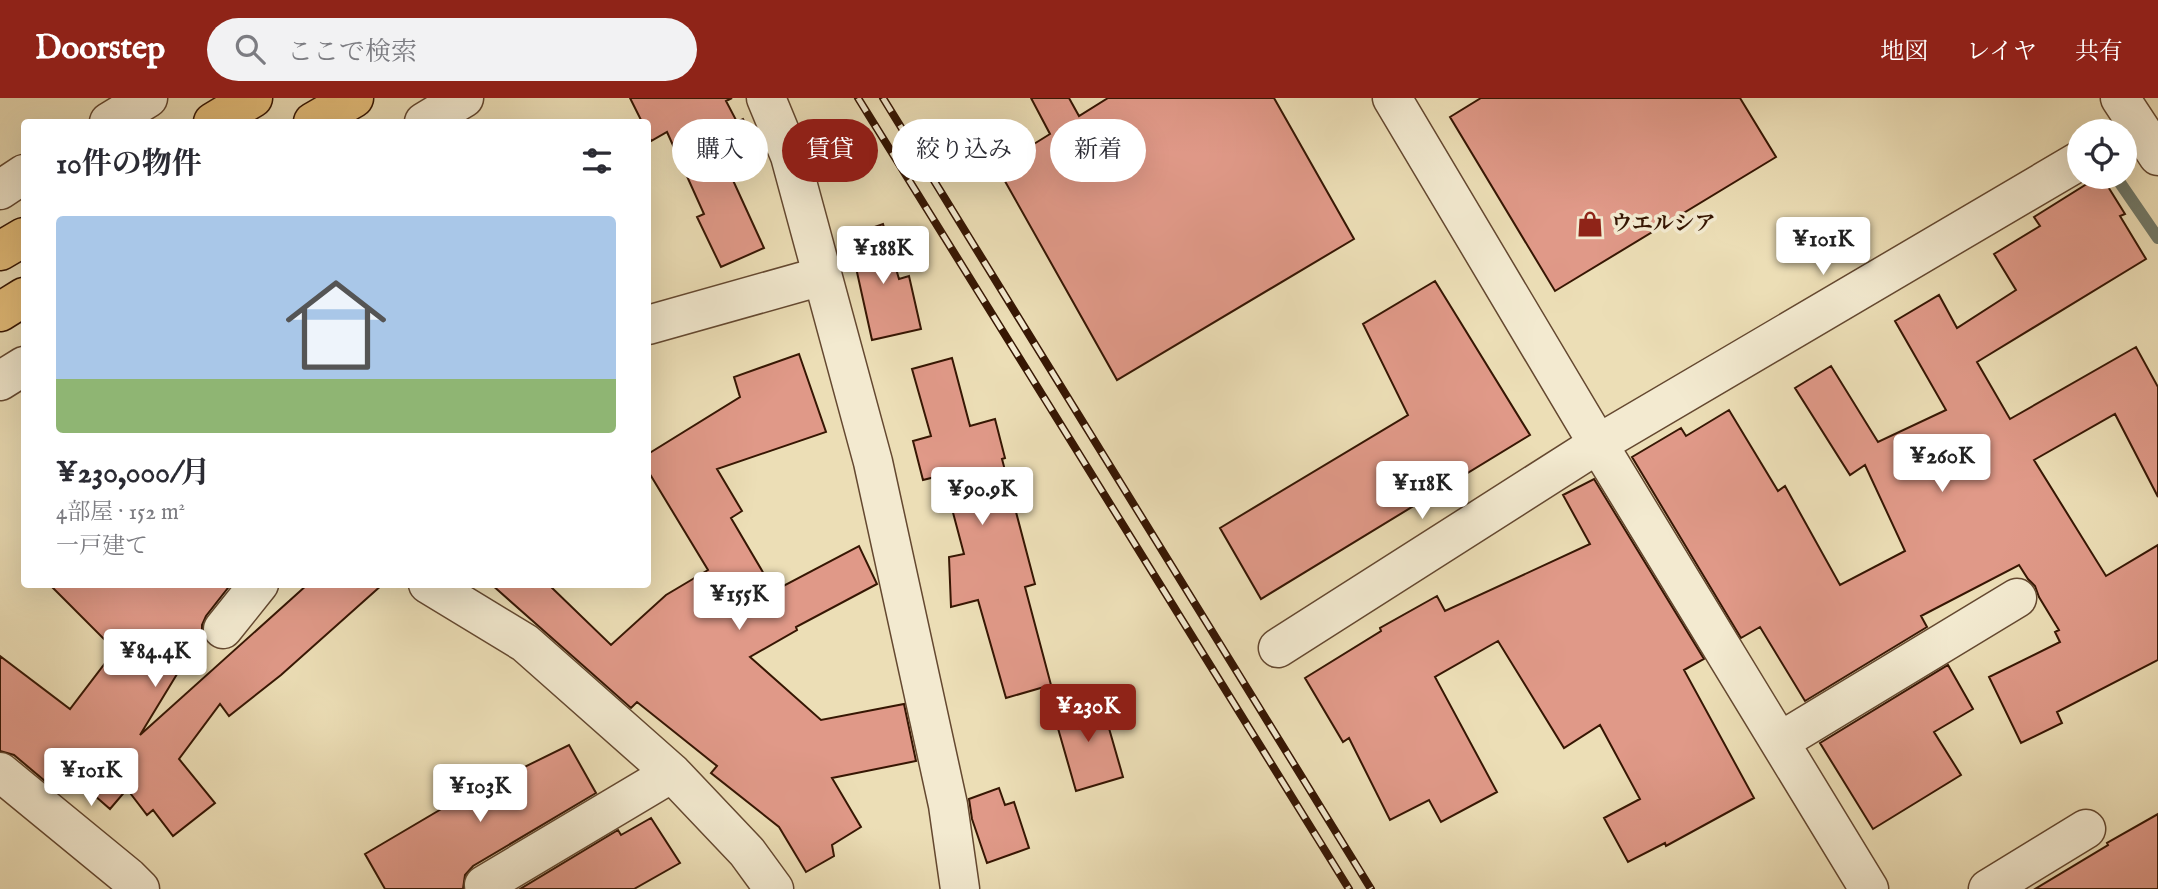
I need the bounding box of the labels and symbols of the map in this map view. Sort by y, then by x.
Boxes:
shop icon: ウエルシア [1575,209,1605,239]
place label: ウエルシア [1611,211,1715,238]
pin: ¥101K [1774,218,1872,277]
pin: ¥188K [834,226,932,286]
pin: ¥260K [1893,434,1991,494]
pin: ¥118K [1373,462,1471,521]
pin: ¥90.9K [925,468,1039,527]
pin: ¥155K [690,573,788,632]
pin: ¥84.4K [98,630,212,689]
pin: ¥230K [1039,684,1137,744]
pin: ¥101K [42,748,140,808]
pin: ¥103K [431,764,529,824]

